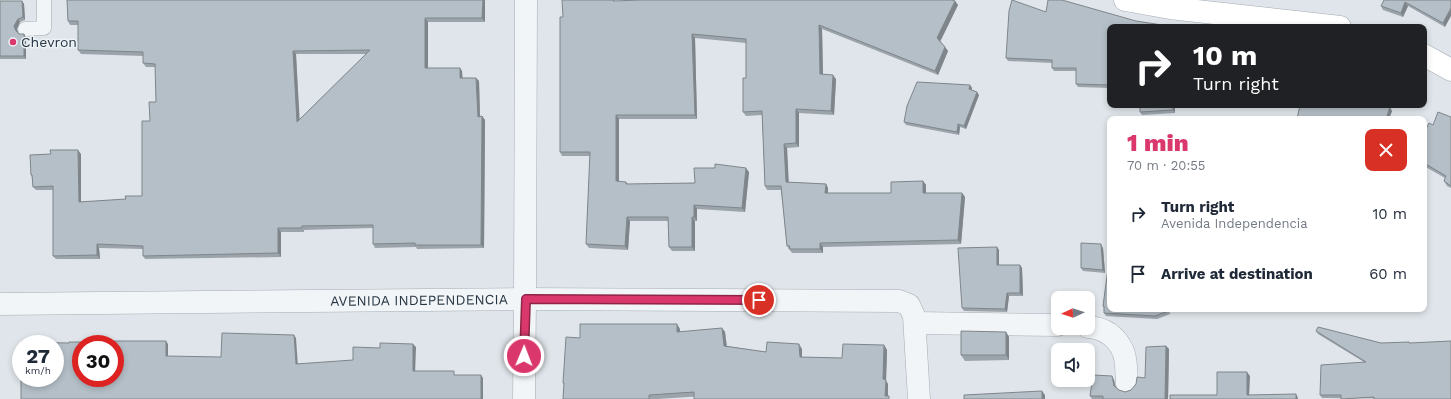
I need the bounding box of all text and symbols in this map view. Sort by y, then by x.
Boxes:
place label: Chevron [21,34,77,50]
marker: Chevron [8,37,18,47]
text: 10 m [1193,39,1257,72]
icon: right [1127,40,1179,92]
text: Turn right [1193,73,1279,94]
text: 1 min [1127,129,1189,157]
button: close [1365,129,1407,171]
text: 70 m · 20:55 [1127,158,1205,173]
text: Turn right [1161,198,1234,216]
icon: right [1127,203,1149,225]
text: 10 m [1372,205,1407,223]
text: Avenida Independencia [1161,216,1308,231]
icon: arrive [1127,263,1149,285]
text: Arrive at destination [1161,265,1313,283]
text: 60 m [1369,265,1407,283]
pin [742,283,776,317]
icon: arrive [748,289,770,311]
street label: AVENIDA INDEPENDENCIA [330,291,508,309]
north arrow [1051,291,1095,335]
map controls [1051,291,1095,387]
speed limit sign: 30 [72,335,124,387]
position arrow [503,335,545,377]
button: sound [1051,343,1095,387]
text: 27 [26,344,50,368]
text: km/h [25,365,51,376]

